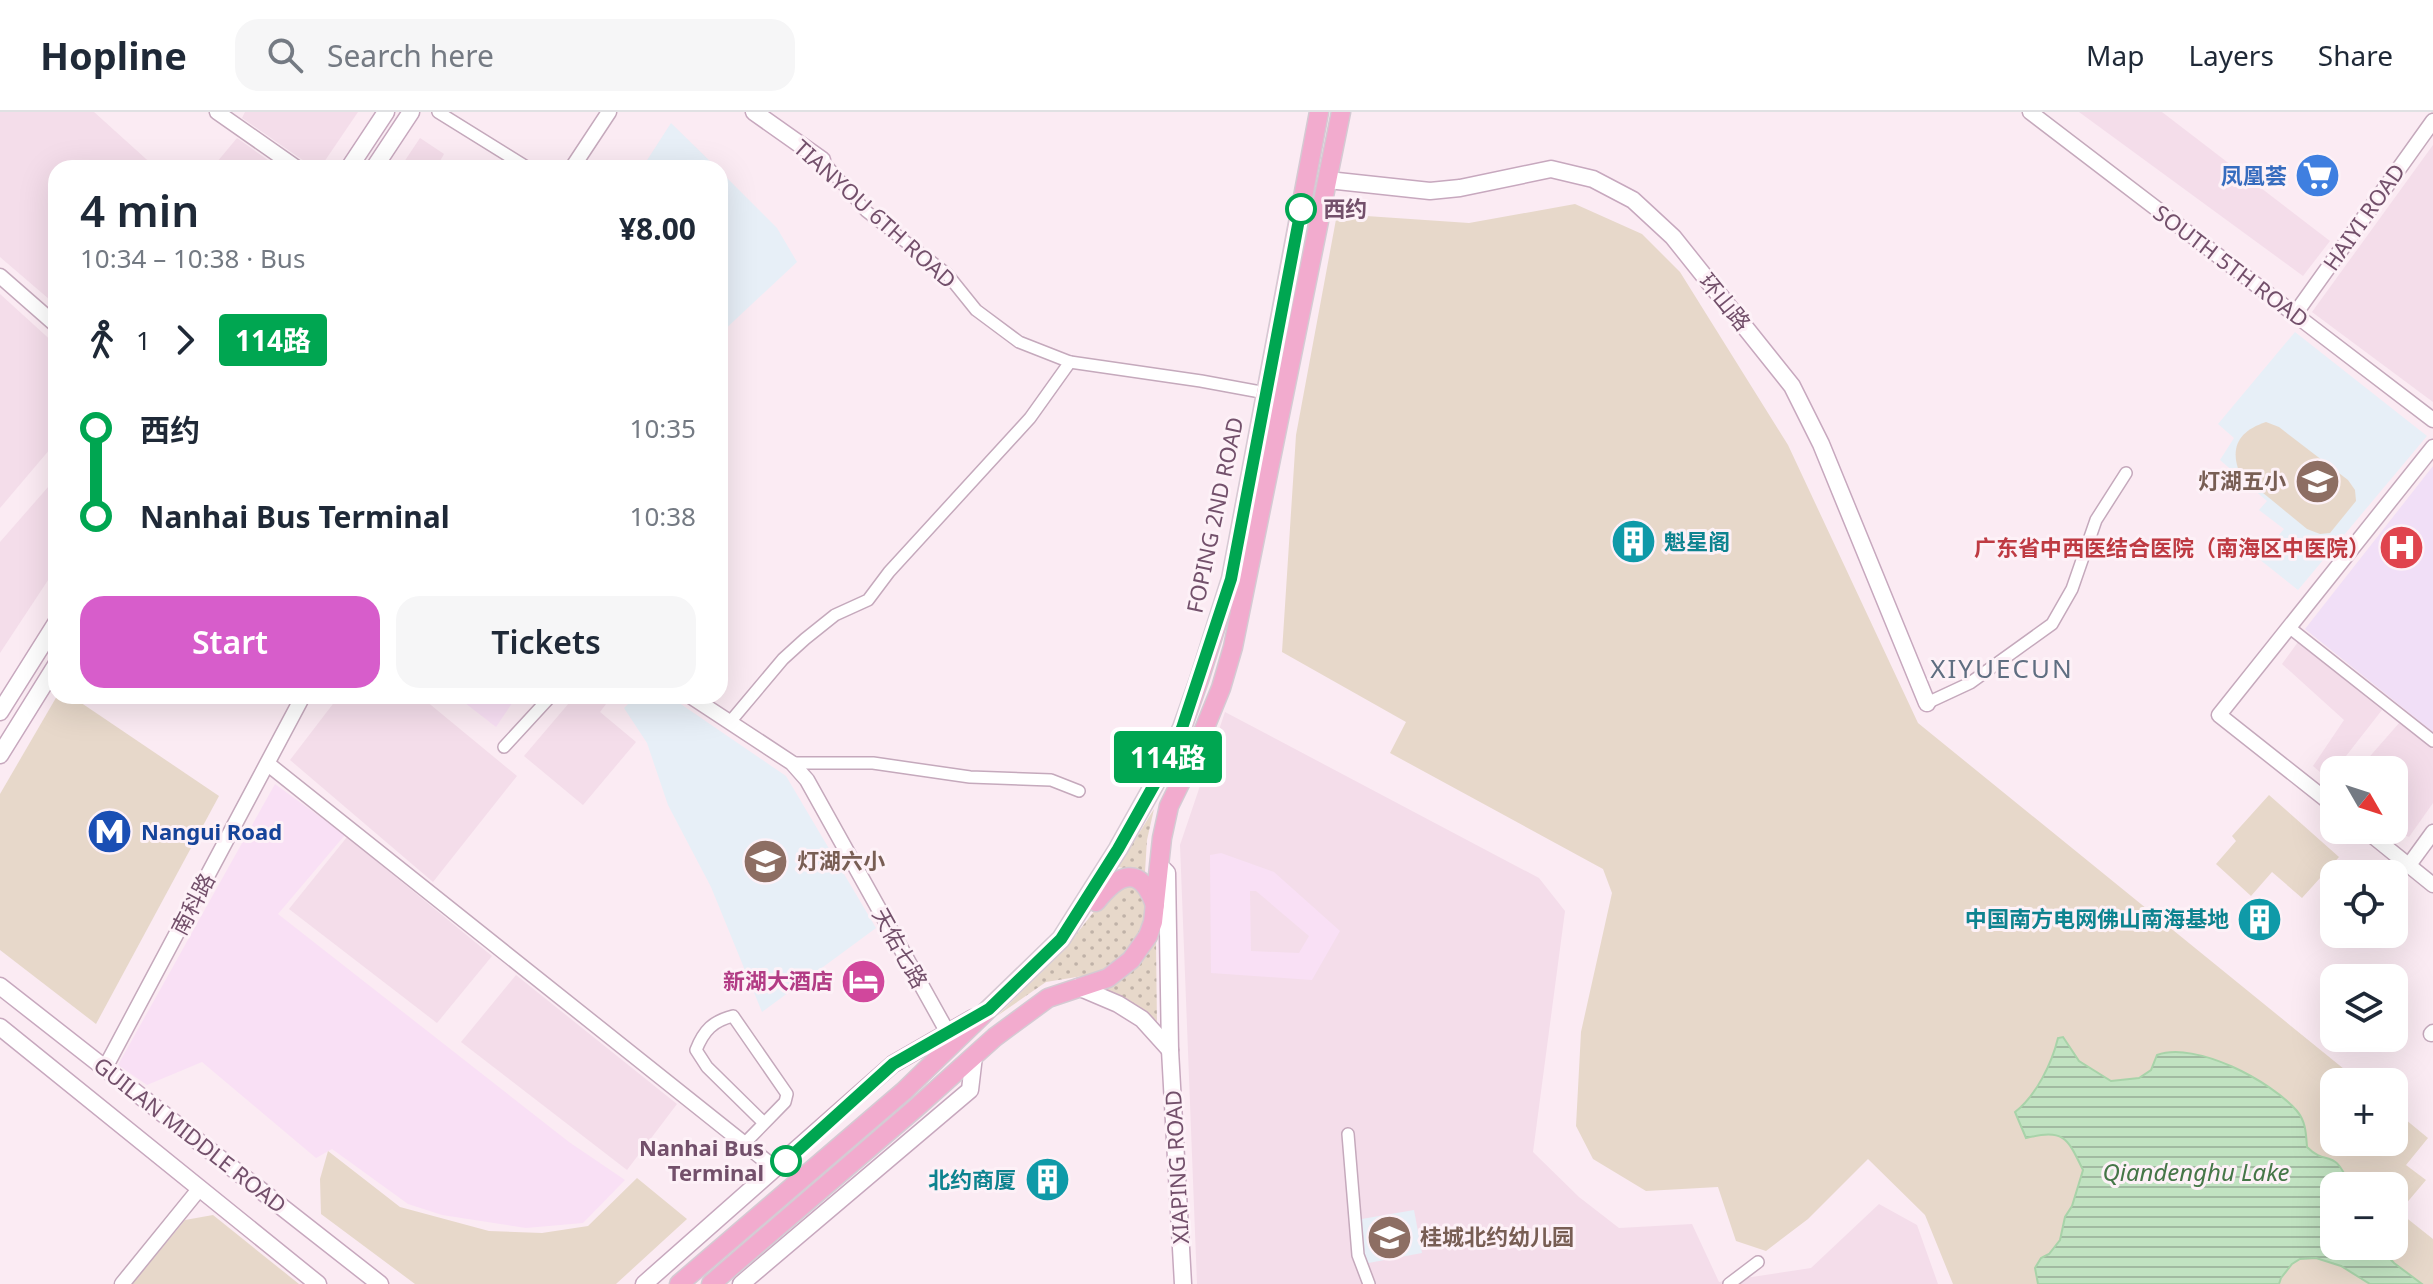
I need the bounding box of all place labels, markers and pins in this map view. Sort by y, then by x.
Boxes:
supermarket icon: 凤凰荟 [2294,152,2342,200]
place label: 凤凰荟 [2221,160,2287,190]
place label: 西约 [1323,193,1367,223]
marker: 西约 [1286,194,1316,224]
school or university icon: 灯湖五小 [2293,457,2341,505]
place label: 灯湖五小 [2198,465,2286,495]
building icon: 魁星阁 [1609,518,1657,566]
hospital icon: 广东省中西医结合医院（南海区中医院） [2377,524,2425,572]
place label: 魁星阁 [1664,526,1730,556]
place label: 广东省中西医结合医院（南海区中医院） [1974,532,2370,562]
metro station icon: Nangui Road [86,808,134,856]
place label: Nangui Road [141,816,282,846]
school or university icon: 灯湖六小 [742,837,790,885]
place label: 灯湖六小 [797,845,885,875]
building icon: 中国南方电网佛山南海基地 [2236,895,2284,943]
place label: 中国南方电网佛山南海基地 [1965,903,2229,933]
hotel icon: 新湖大酒店 [840,957,888,1005]
place label: 新湖大酒店 [723,965,833,995]
place label: Nanhai Bus Terminal [639,1132,764,1187]
marker: Nanhai Bus Terminal [771,1146,801,1176]
building icon: 北约商厦 [1023,1156,1071,1204]
place label: 北约商厦 [928,1164,1016,1194]
school or university icon: 桂城北约幼儿园 [1365,1213,1413,1261]
place label: 桂城北约幼儿园 [1420,1221,1574,1251]

